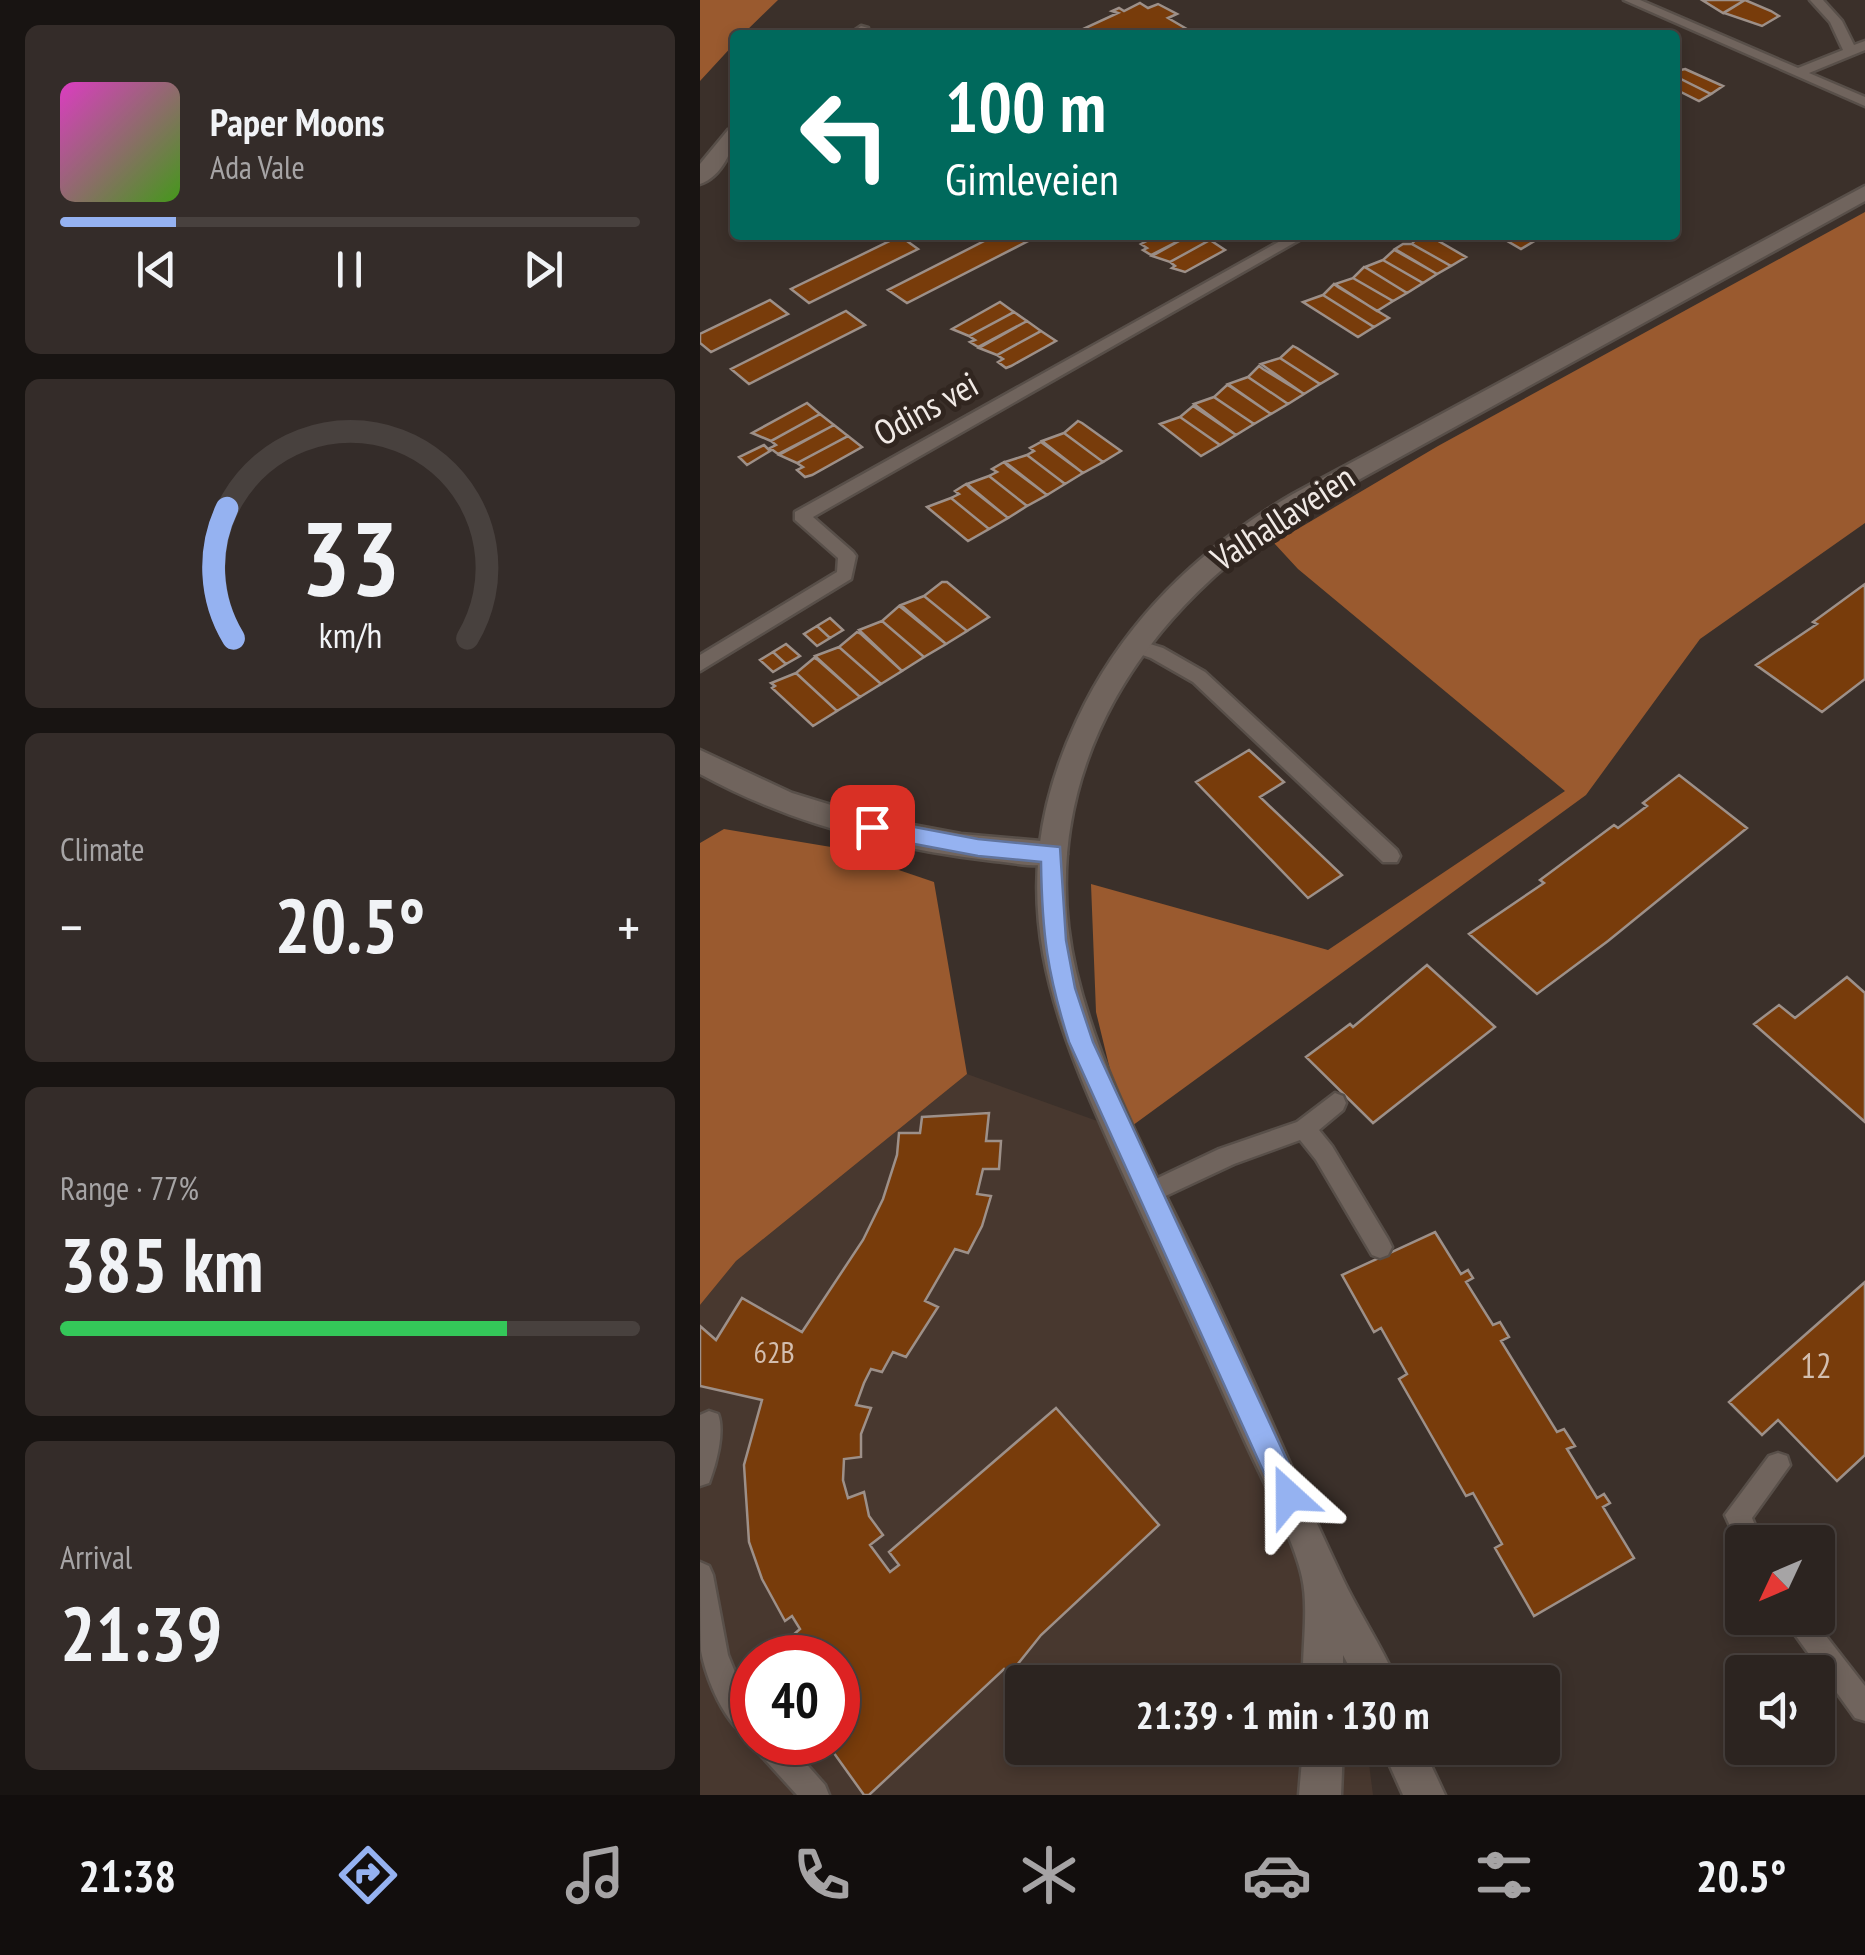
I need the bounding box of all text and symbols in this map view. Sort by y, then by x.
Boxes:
text: 100 m [945,61,1106,151]
icon: left [780,70,910,200]
text: Paper Moons [210,97,385,146]
text: Ada Vale [210,146,305,188]
text: Gimleveien [945,149,1119,207]
icon: previous [129,242,184,297]
icon: pause [322,242,377,297]
icon: next [516,242,571,297]
street label: Odins vei [865,361,986,455]
street label: Valhallaveien [1201,454,1363,581]
text: 33 [300,490,400,625]
text: km/h [318,612,382,658]
pin [830,785,915,870]
icon: arrive [845,800,900,855]
text: Climate [60,828,144,870]
text: 20.5° [275,877,425,974]
text: − [60,891,83,962]
text: + [617,891,640,962]
text: Range · 77% [60,1167,199,1209]
text: 385 km [60,1216,264,1313]
house number: 62B [753,1332,795,1371]
house number: 12 [1800,1342,1832,1388]
position arrow [1237,1444,1341,1548]
north arrow [1725,1525,1835,1635]
map controls [1725,1525,1835,1765]
text: Arrival [60,1536,132,1578]
text: 21:39 [60,1585,222,1682]
speed limit sign: 40 [730,1635,860,1765]
button: sound [1725,1655,1835,1765]
text: 21:39 · 1 min · 130 m [1136,1690,1429,1739]
icon: directions [333,1840,403,1910]
icon: music [560,1840,630,1910]
icon: phone [787,1840,857,1910]
icon: climate [1014,1840,1084,1910]
icon: car [1242,1840,1312,1910]
icon: filters [1469,1840,1539,1910]
text: 21:38 [79,1846,176,1904]
text: 20.5° [1696,1846,1786,1904]

